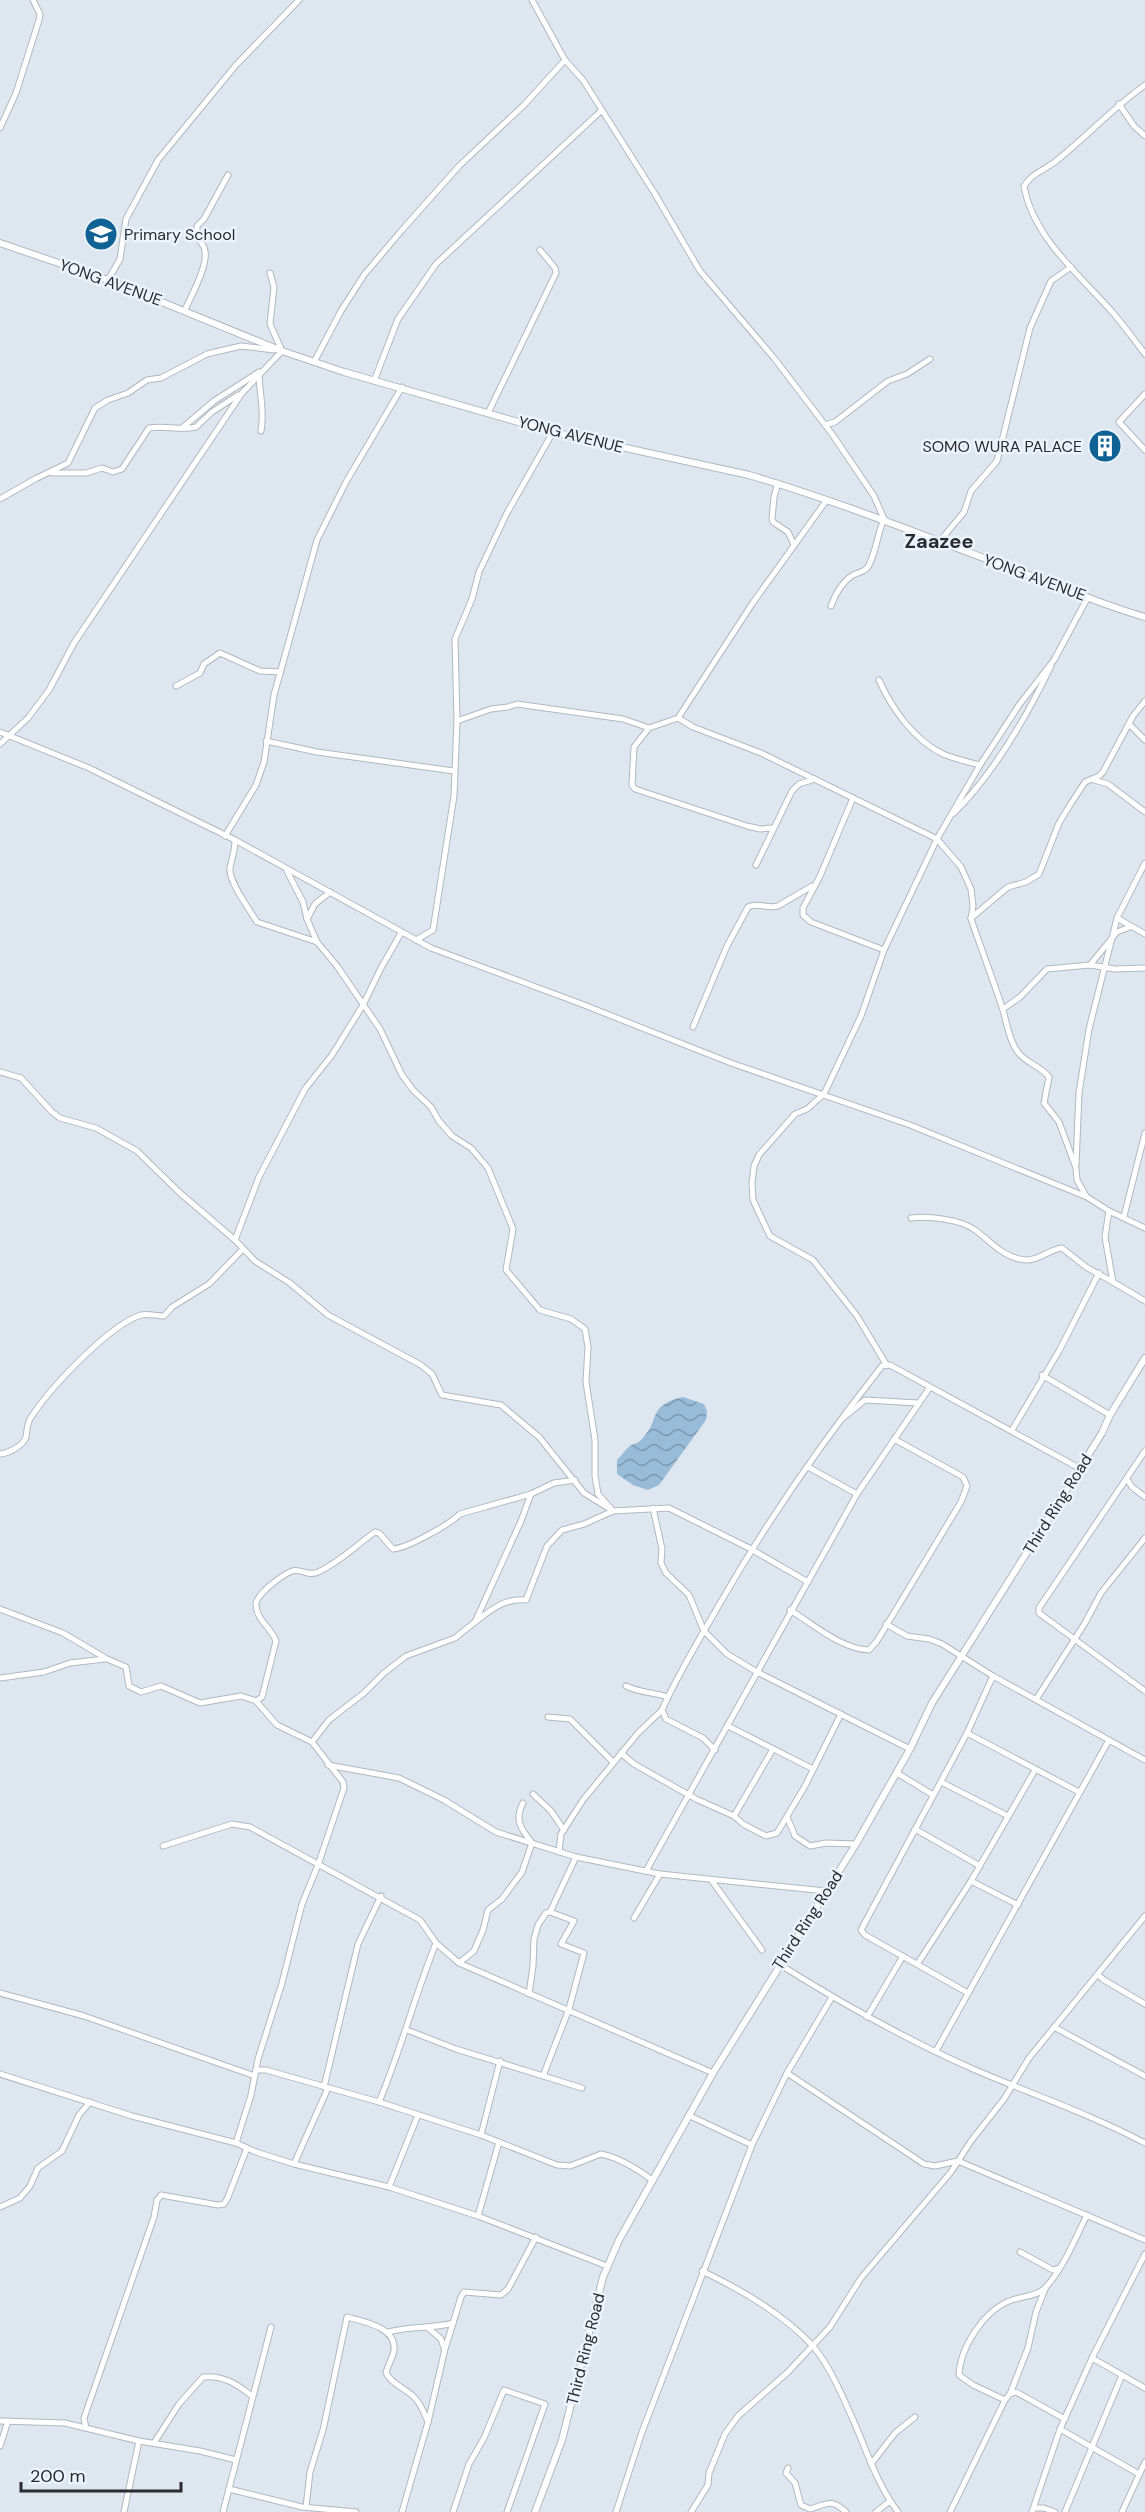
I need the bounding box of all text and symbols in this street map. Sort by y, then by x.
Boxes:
school or university icon: Primary School [83,216,119,252]
place label: Primary School [124,224,235,245]
street label: YONG AVENUE [57,254,165,311]
street label: YONG AVENUE [516,411,626,458]
building icon: SOMO WURA PALACE [1087,428,1123,464]
place label: SOMO WURA PALACE [922,436,1082,457]
district label: Zaazee [905,528,973,554]
street label: YONG AVENUE [981,549,1089,606]
street label: Third Ring Road [1018,1450,1097,1559]
street label: Third Ring Road [767,1866,848,1974]
street label: Third Ring Road [561,2291,610,2407]
scale bar [21,2455,182,2493]
text: 200 m [30,2464,86,2488]

